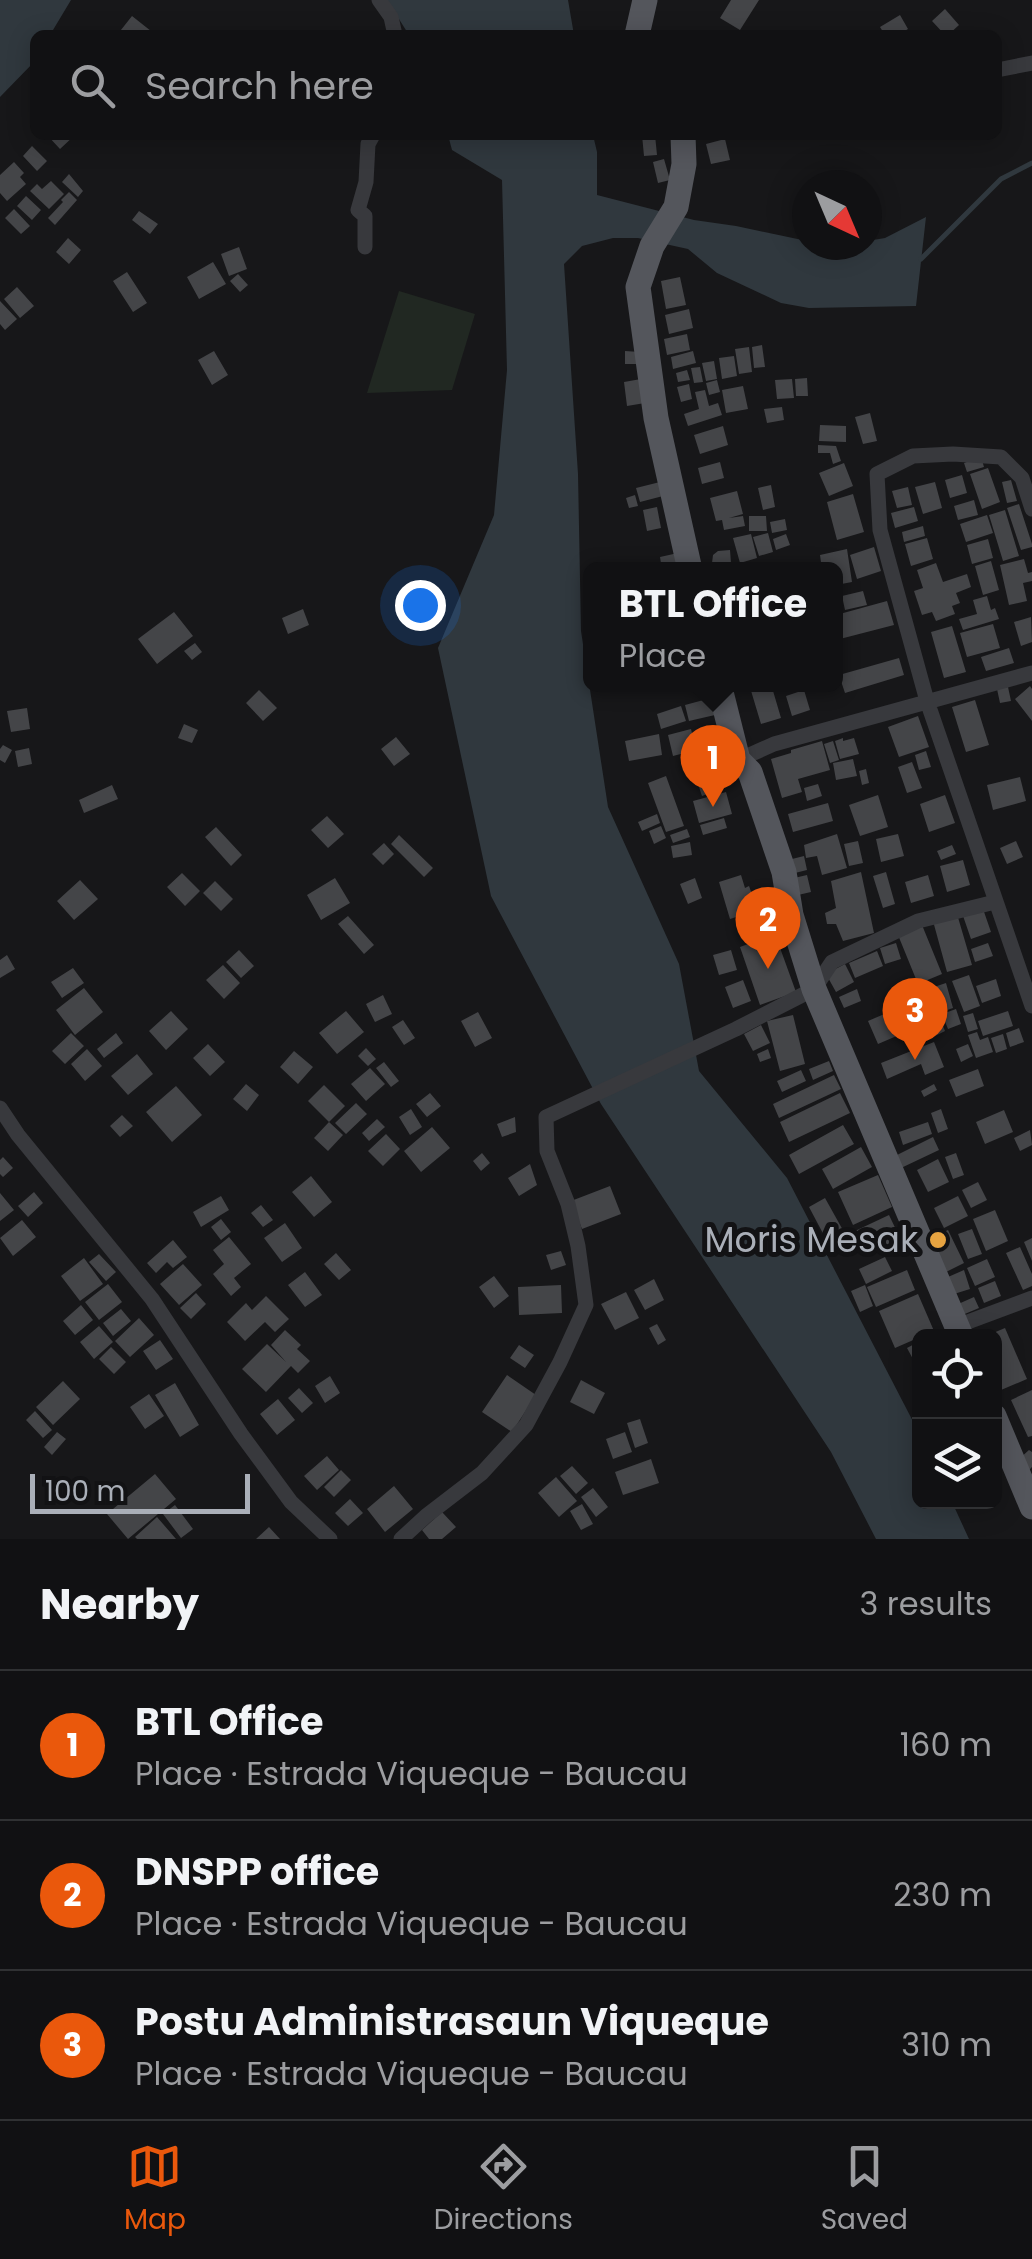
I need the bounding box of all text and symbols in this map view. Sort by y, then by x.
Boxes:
search box [30,30,1002,140]
icon: search [65,58,120,113]
text: Search here [145,59,374,112]
north arrow [792,170,882,260]
popup [583,562,843,692]
text: BTL Office [619,577,807,630]
your location [395,580,446,631]
text: Place [619,633,706,678]
pin: 1 [680,724,746,807]
pin: 2 [736,886,800,969]
pin: 3 [882,978,948,1060]
place label: Moris Mesak [704,1215,918,1264]
marker: Moris Mesak [927,1229,949,1251]
map controls [912,1329,1002,1509]
button: locate [912,1329,1002,1419]
button: layers [912,1419,1002,1509]
scale bar [30,1469,250,1514]
text: 100 m [45,1472,125,1511]
text: Nearby [40,1575,199,1634]
text: 3 results [859,1581,992,1626]
text: BTL Office [135,1695,324,1748]
text: 1 [66,1722,79,1767]
text: 160 m [900,1722,992,1767]
text: Place · Estrada Viqueque - Baucau [135,1751,688,1796]
text: DNSPP office [135,1845,379,1898]
text: 2 [63,1872,82,1917]
text: 230 m [893,1872,992,1917]
text: Place · Estrada Viqueque - Baucau [135,1901,688,1946]
text: Postu Administrasaun Viqueque [135,1995,769,2048]
text: 3 [63,2022,82,2067]
text: 310 m [901,2022,992,2067]
text: Place · Estrada Viqueque - Baucau [135,2051,688,2096]
tab: Map [124,2139,186,2241]
tab: Directions [434,2139,573,2241]
tab: Saved [821,2139,908,2241]

